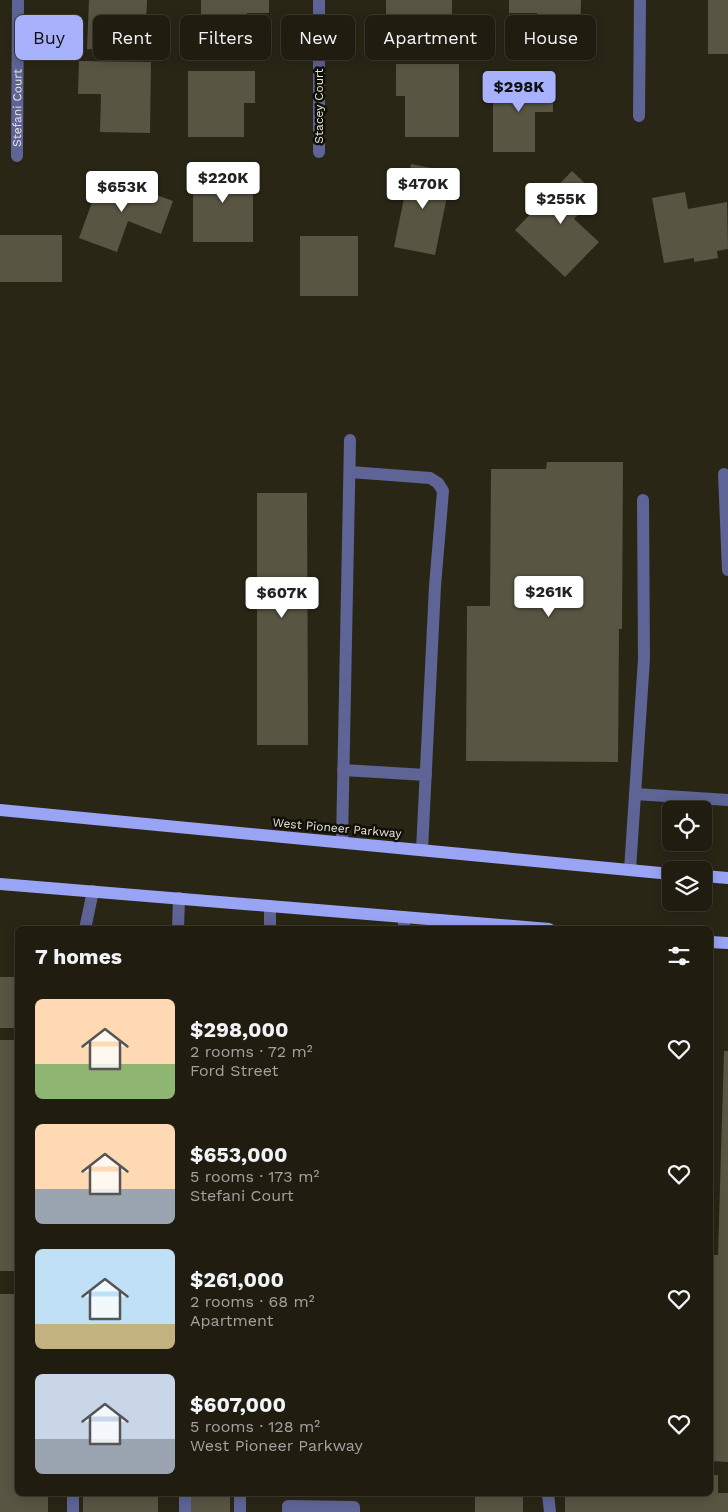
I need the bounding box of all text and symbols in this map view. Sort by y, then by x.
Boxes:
chip: Buy [15,15,83,60]
chip: Rent [93,15,170,60]
chip: Filters [180,15,271,60]
chip: New [281,15,355,60]
chip: Apartment [365,15,495,60]
chip: House [505,15,596,60]
street label: Stacey Court [312,68,326,144]
street label: Stefani Court [10,69,25,147]
pin: $298K [484,70,554,113]
text: $298K [494,77,544,96]
pin: $220K [188,162,258,204]
text: $220K [198,168,248,187]
pin: $470K [388,168,458,210]
pin: $653K [87,170,157,213]
text: $470K [398,174,448,193]
text: $653K [97,177,147,196]
pin: $255K [526,182,596,225]
text: $255K [536,189,586,208]
pin: $607K [247,576,317,619]
pin: $261K [514,576,584,618]
text: $261K [525,582,573,601]
text: $607K [257,583,307,602]
map controls [662,801,712,911]
button: locate [662,801,712,851]
street label: West Pioneer Parkway [272,815,403,841]
button: layers [662,861,712,911]
icon: filters [665,942,693,970]
text: 7 homes [35,944,122,969]
text: $298,000 [190,1017,289,1042]
icon: home [75,1019,135,1079]
icon: heart [665,1035,693,1063]
text: 2 rooms · 72 m² [190,1042,313,1061]
text: Ford Street [190,1061,278,1080]
text: $653,000 [190,1142,288,1167]
icon: home [75,1144,135,1204]
icon: heart [665,1160,693,1188]
text: 5 rooms · 173 m² [190,1167,319,1186]
text: Stefani Court [190,1186,294,1205]
text: $261,000 [190,1267,284,1292]
icon: home [75,1269,135,1329]
icon: heart [665,1285,693,1313]
text: 2 rooms · 68 m² [190,1292,315,1311]
text: Apartment [190,1311,273,1330]
text: $607,000 [190,1392,286,1417]
icon: home [75,1394,135,1454]
icon: heart [665,1410,693,1438]
text: 5 rooms · 128 m² [190,1417,320,1436]
text: West Pioneer Parkway [190,1436,363,1455]

